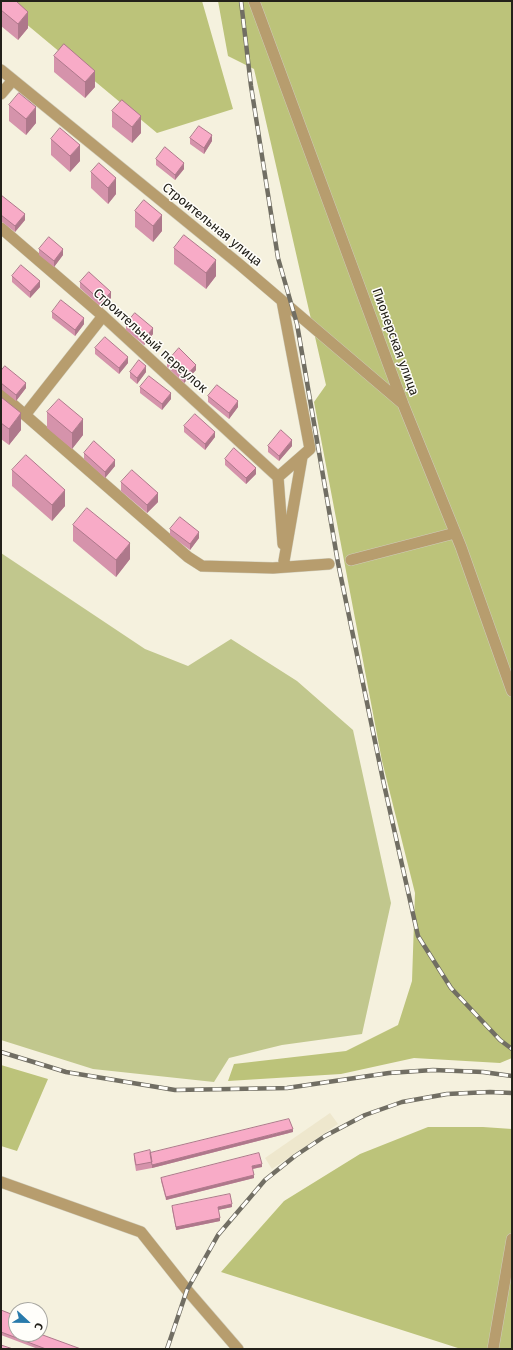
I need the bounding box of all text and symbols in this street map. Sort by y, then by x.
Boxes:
street label: Строительная улица [159,180,265,270]
street label: Строительный переулок [90,286,210,396]
street label: Пионерская улица [368,286,422,398]
north arrow [8,1302,48,1342]
text: С [31,1321,46,1332]

